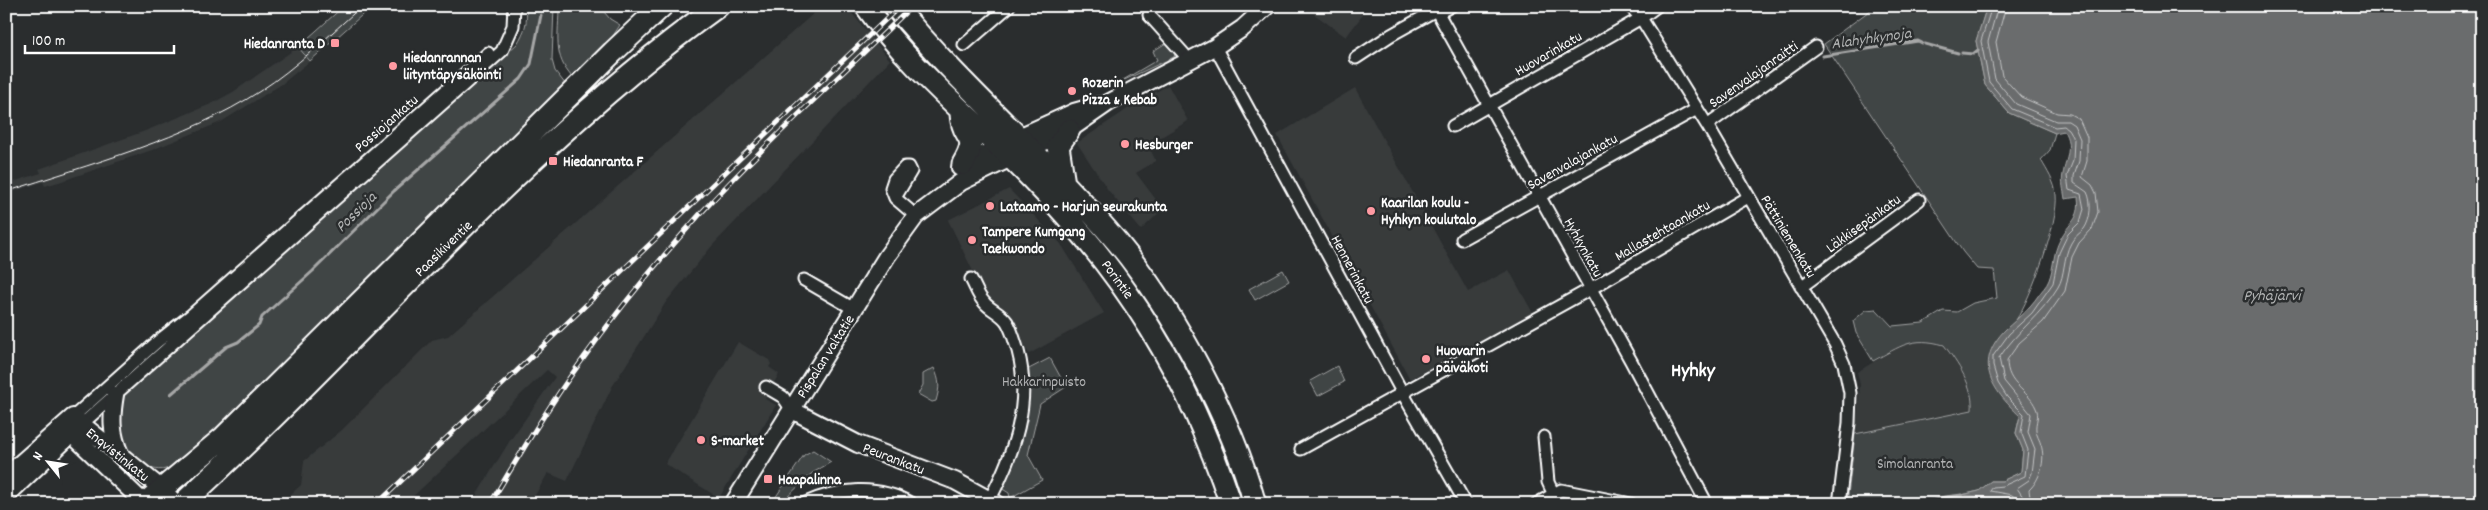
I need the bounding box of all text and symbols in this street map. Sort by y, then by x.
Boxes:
scale bar [25,22,174,54]
water label: Alahyhkynoja [1830,22,1914,56]
street label: Huovarinkatu [1511,27,1587,83]
text: 100 m [32,31,65,53]
place label: Hiedanranta D [244,34,325,56]
marker: Hiedanranta D [329,37,341,49]
street label: Savenvalajanraitti [1705,37,1803,115]
place label: Hiedanrannan liityntäpysäköinti [403,48,501,87]
marker: Hiedanrannan liityntäpysäköinti [387,60,399,72]
place label: Rozerin Pizza & Kebab [1082,73,1158,112]
marker: Rozerin Pizza & Kebab [1066,85,1078,97]
street label: Possiojankatu [350,90,424,159]
street label: Savenvalajankatu [1524,129,1622,197]
place label: Hesburger [1135,135,1193,157]
marker: Hesburger [1119,138,1131,150]
place label: Hiedanranta F [563,152,644,174]
marker: Hiedanranta F [547,155,559,167]
water label: Possioja [331,186,384,238]
street label: Läkkisepänkatu [1822,190,1906,259]
street label: Pättiniemenkatu [1754,191,1821,283]
place label: Kaarilan koulu - Hyhkyn koulutalo [1381,193,1477,232]
street label: Mallastehtaankatu [1611,195,1715,268]
place label: Lataamo - Harjun seurakunta [1000,197,1168,219]
marker: Lataamo - Harjun seurakunta [984,200,996,212]
marker: Kaarilan koulu - Hyhkyn koulutalo [1365,205,1377,217]
street label: Hyhkynkatu [1557,214,1608,282]
street label: Paasikiventie [410,216,479,283]
place label: Tampere Kumgang Taekwondo [982,222,1086,261]
street label: Hennerinkatu [1324,232,1379,308]
marker: Tampere Kumgang Taekwondo [966,234,978,246]
street label: Porintie [1095,256,1138,305]
water label: Pyhäjärvi [2244,285,2303,308]
street label: Pispalan valtatie [792,311,861,403]
place label: Huovarin päiväkoti [1436,341,1488,380]
marker: Huovarin päiväkoti [1420,353,1432,365]
district label: Hyhky [1671,358,1716,386]
park label: Hakkarinpuisto [1002,372,1086,394]
street label: Enqvistinkatu [80,423,153,488]
place label: S-market [711,431,764,453]
marker: S-market [695,434,707,446]
north arrow [22,438,72,488]
street label: Peurankatu [859,438,927,482]
text: N [28,448,49,464]
park label: Simolanranta [1877,454,1954,476]
place label: Haapalinna [778,470,842,492]
marker: Haapalinna [762,473,774,485]

